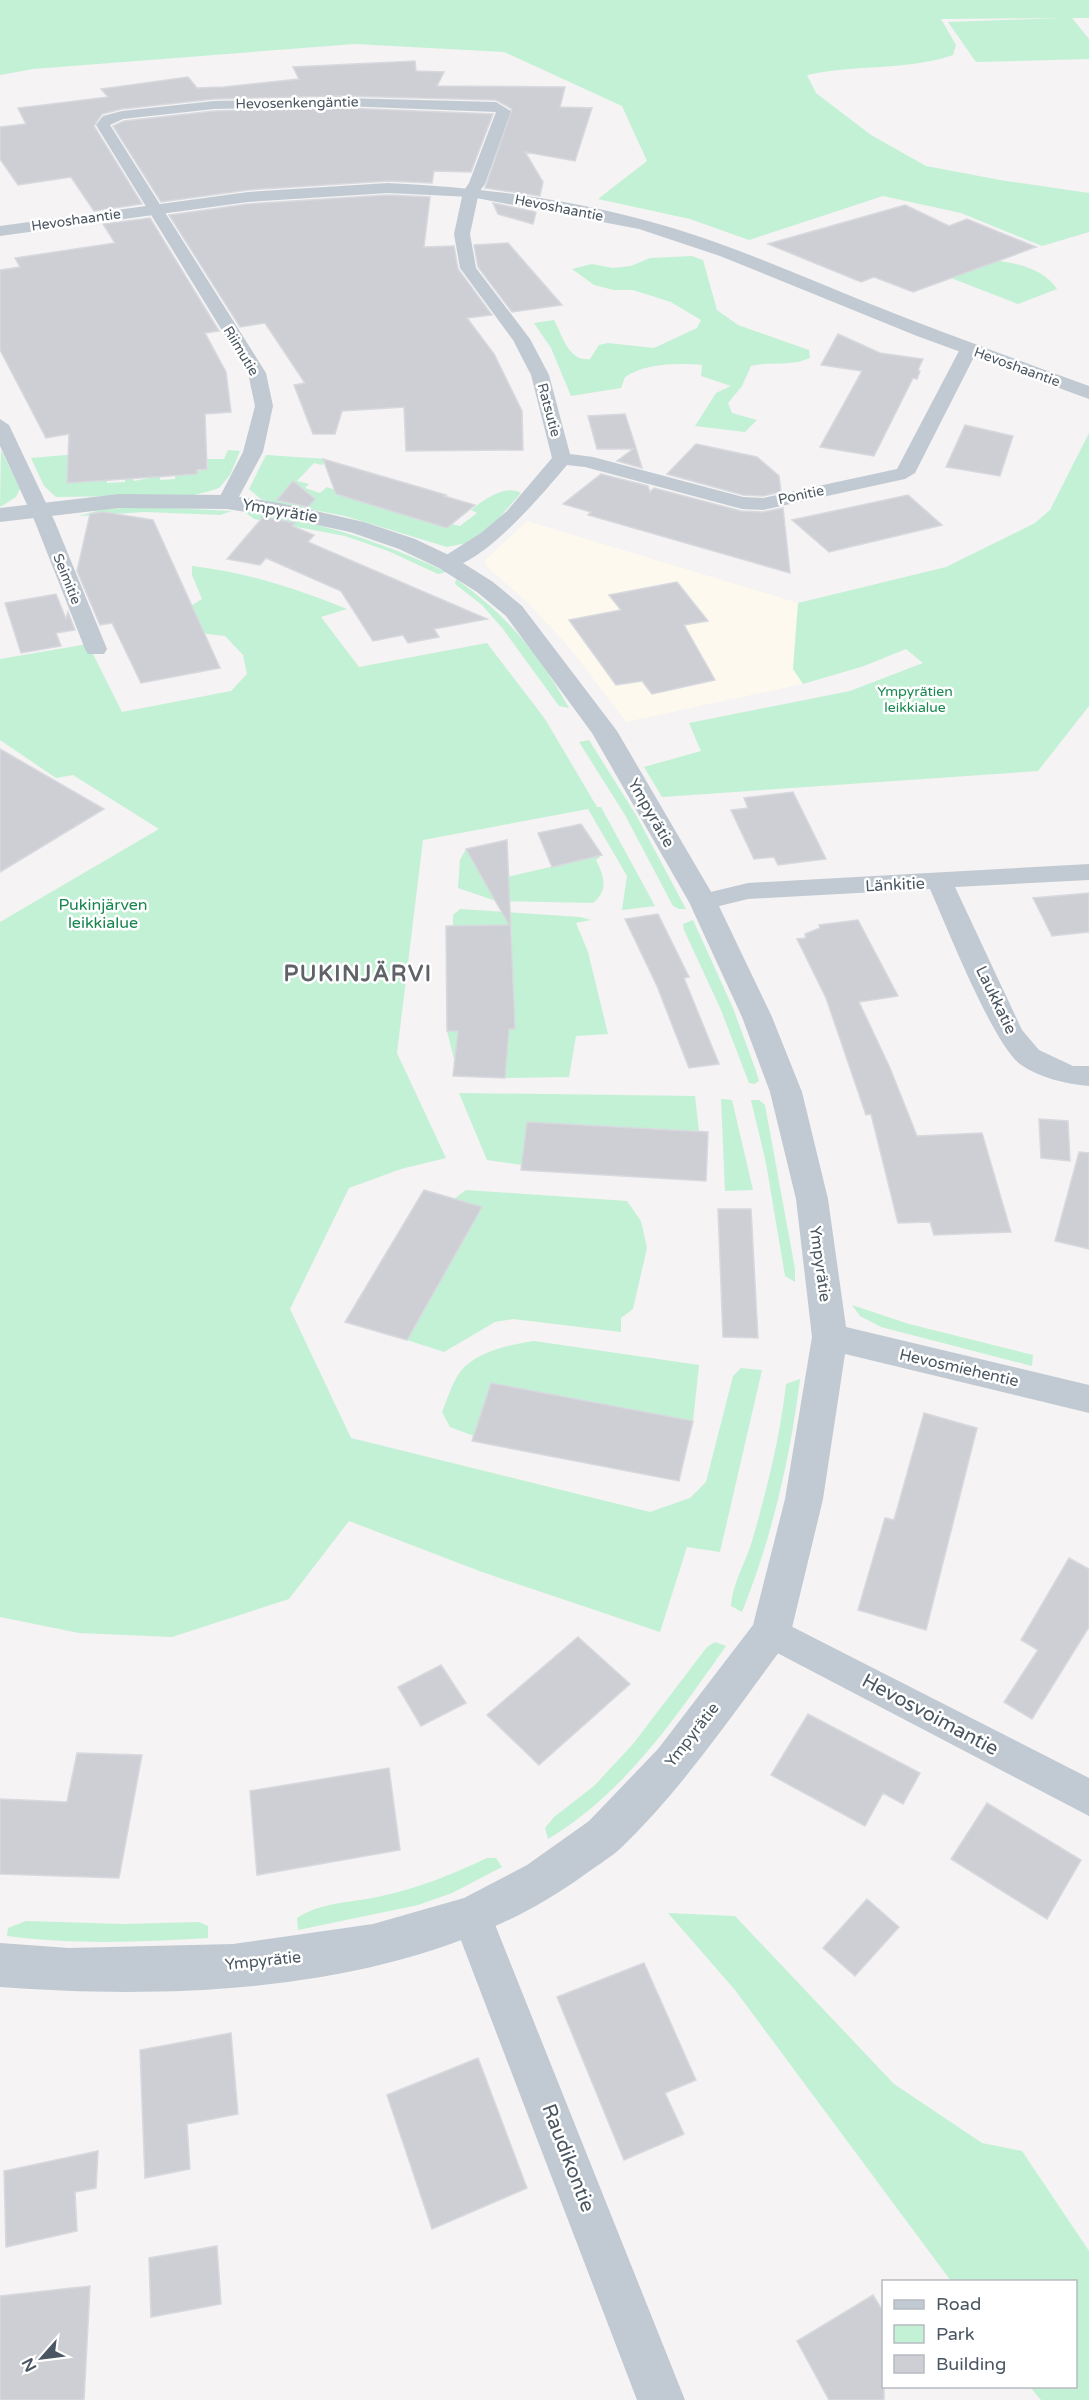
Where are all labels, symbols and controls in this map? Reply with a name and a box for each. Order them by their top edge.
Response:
street label: Hevosenkengäntie [235,93,359,113]
street label: Hevoshaantie [513,191,605,225]
street label: Hevoshaantie [30,205,122,235]
street label: Riimutie [220,323,262,379]
street label: Hevoshaantie [972,344,1062,390]
street label: Ratsutie [534,381,564,439]
street label: Ponitie [776,482,826,508]
street label: Ympyrätie [241,495,319,527]
street label: Seimitie [49,551,85,607]
park label: Ympyrätien leikkialue [877,683,953,716]
street label: Ympyrätie [623,775,679,851]
street label: Länkitie [865,873,925,897]
park label: Pukinjärven leikkialue [58,895,148,933]
district label: PUKINJÄRVI [283,960,433,987]
street label: Laukkatie [971,963,1021,1037]
street label: Ympyrätie [805,1225,835,1303]
street label: Hevosmiehentie [897,1345,1021,1391]
street label: Hevosvoimantie [858,1669,1002,1761]
street label: Ympyrätie [661,1699,723,1771]
street label: Ympyrätie [224,1947,302,1975]
street label: Raudikontie [536,2101,600,2215]
legend [882,2280,1077,2388]
text: Road [936,2293,981,2315]
text: Park [936,2323,975,2345]
north arrow [12,2328,72,2388]
text: Building [936,2353,1006,2375]
text: N [18,2354,41,2375]

